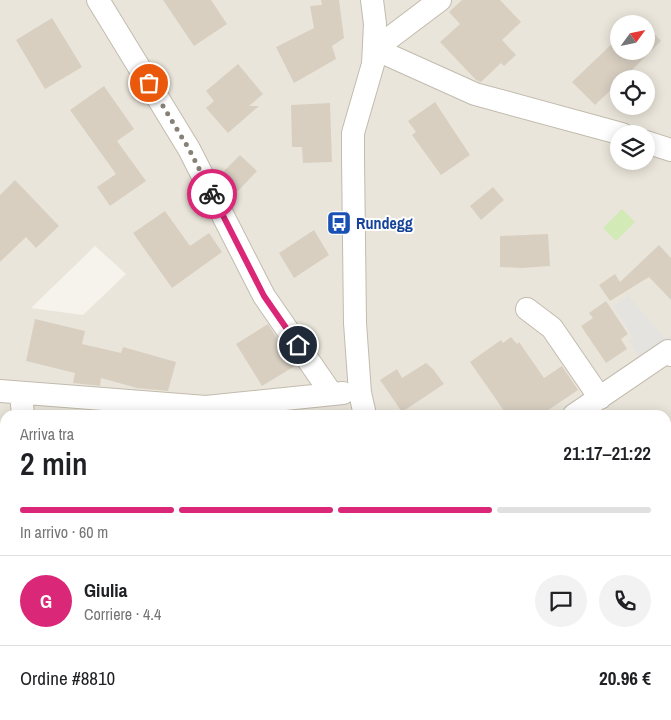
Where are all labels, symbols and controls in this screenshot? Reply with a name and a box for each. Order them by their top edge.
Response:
north arrow [610,15,655,60]
map controls [610,15,655,170]
pin [128,62,170,104]
icon: bag [135,69,163,97]
button: locate [610,70,655,115]
button: layers [610,125,655,170]
courier [187,169,237,219]
icon: bike [198,180,226,208]
bus stop icon: Rundegg [326,210,352,236]
place label: Rundegg [356,212,413,234]
pin [277,324,319,366]
icon: home [284,331,312,359]
text: Arriva tra [20,423,74,445]
text: 21:17–21:22 [563,440,651,466]
text: 2 min [20,442,88,485]
text: In arrivo · 60 m [20,521,108,543]
button: chat [535,575,587,627]
button: phone [599,575,651,627]
text: Giulia [84,577,127,603]
text: G [40,588,52,614]
text: Corriere · 4.4 [84,603,161,625]
text: Ordine #8810 [20,665,115,691]
text: 20.96 € [599,665,651,691]

